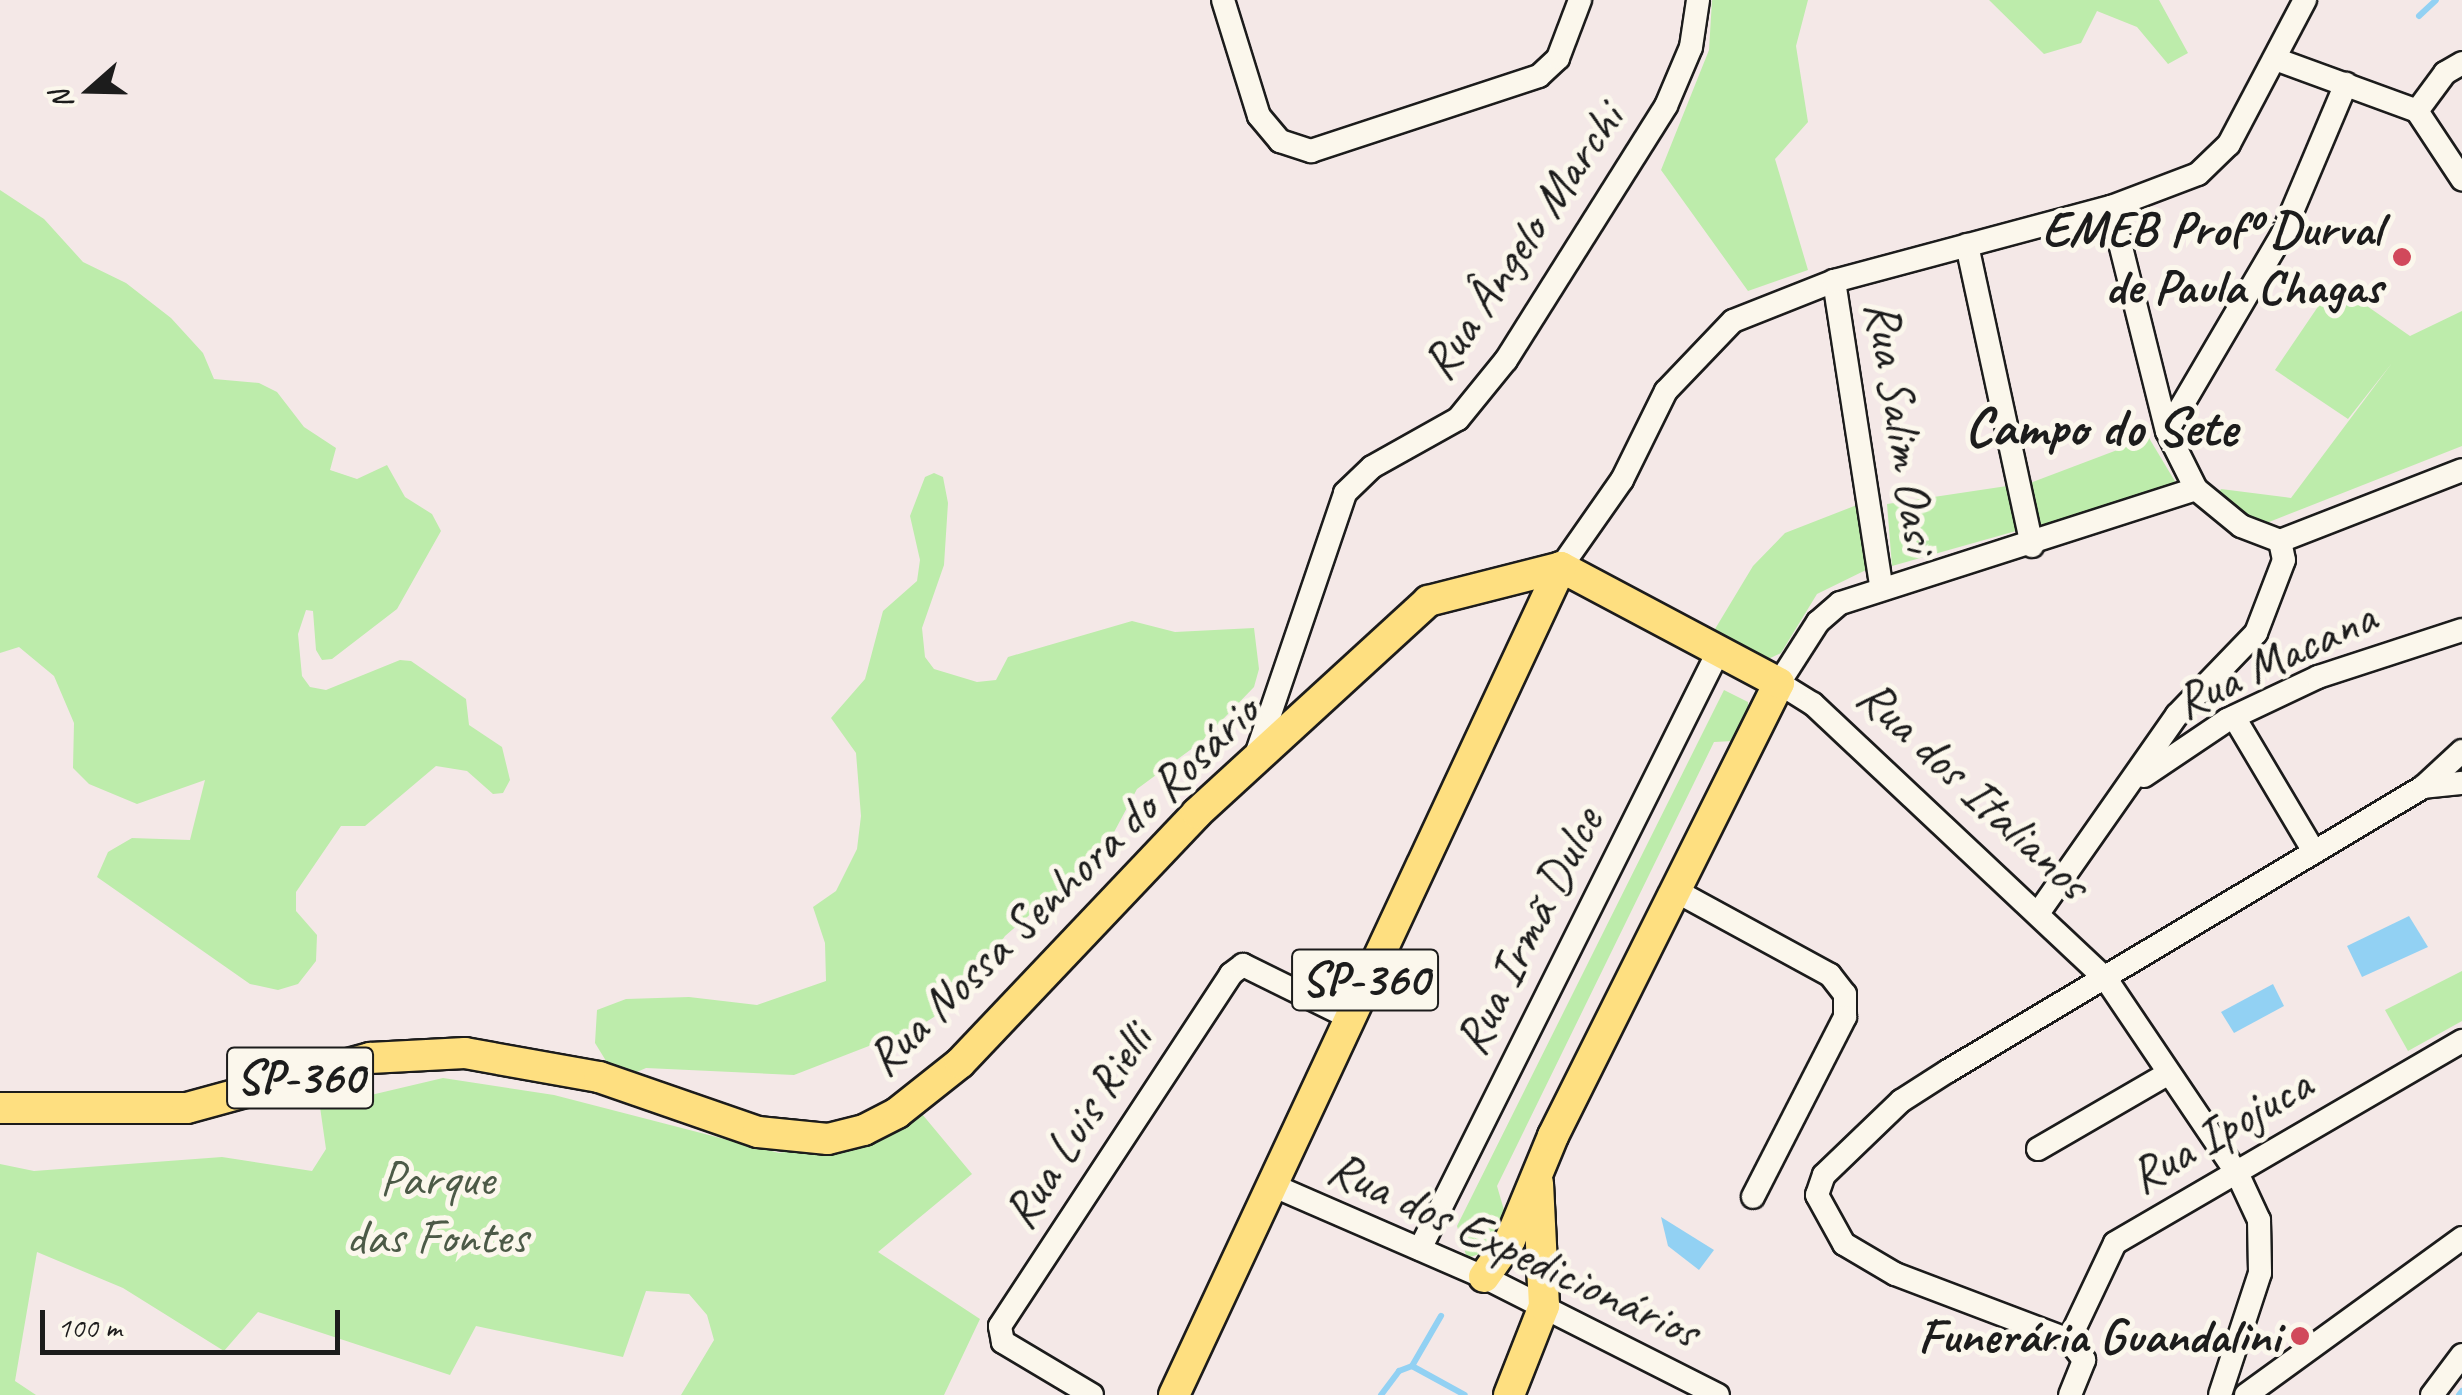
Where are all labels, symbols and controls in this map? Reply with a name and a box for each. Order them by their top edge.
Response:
north arrow [40,40,140,140]
text: N [42,86,81,115]
street label: Rua Ângelo Marchi [1407,91,1637,391]
place label: EMEB Profº Durval de Paula Chagas [2042,198,2382,316]
marker: EMEB Profº Durval de Paula Chagas [2391,246,2413,268]
street label: Rua Salim Oasi [1852,295,1952,557]
district label: Campo do Sete [1965,395,2237,461]
street label: Rua Macana [2165,586,2385,732]
street label: Rua dos Italianos [1845,666,2103,912]
street label: Rua Nossa Senhora do Rosário [854,683,1270,1087]
street label: Rua Irmã Dulce [1440,798,1616,1064]
road number: SP-360 [1290,937,1440,1023]
street label: Rua Luis Rielli [989,1013,1165,1239]
road number: SP-360 [225,1035,375,1121]
street label: Rua Ipojuca [2118,1054,2322,1206]
street label: Rua dos Expedicionários [1319,1137,1709,1361]
park label: Parque das Fontes [346,1148,528,1266]
scale bar [45,1290,345,1352]
place label: Funerária Guandalini [1919,1306,2280,1366]
text: 100 m [57,1308,122,1346]
marker: Funerária Guandalini [2289,1325,2311,1347]

